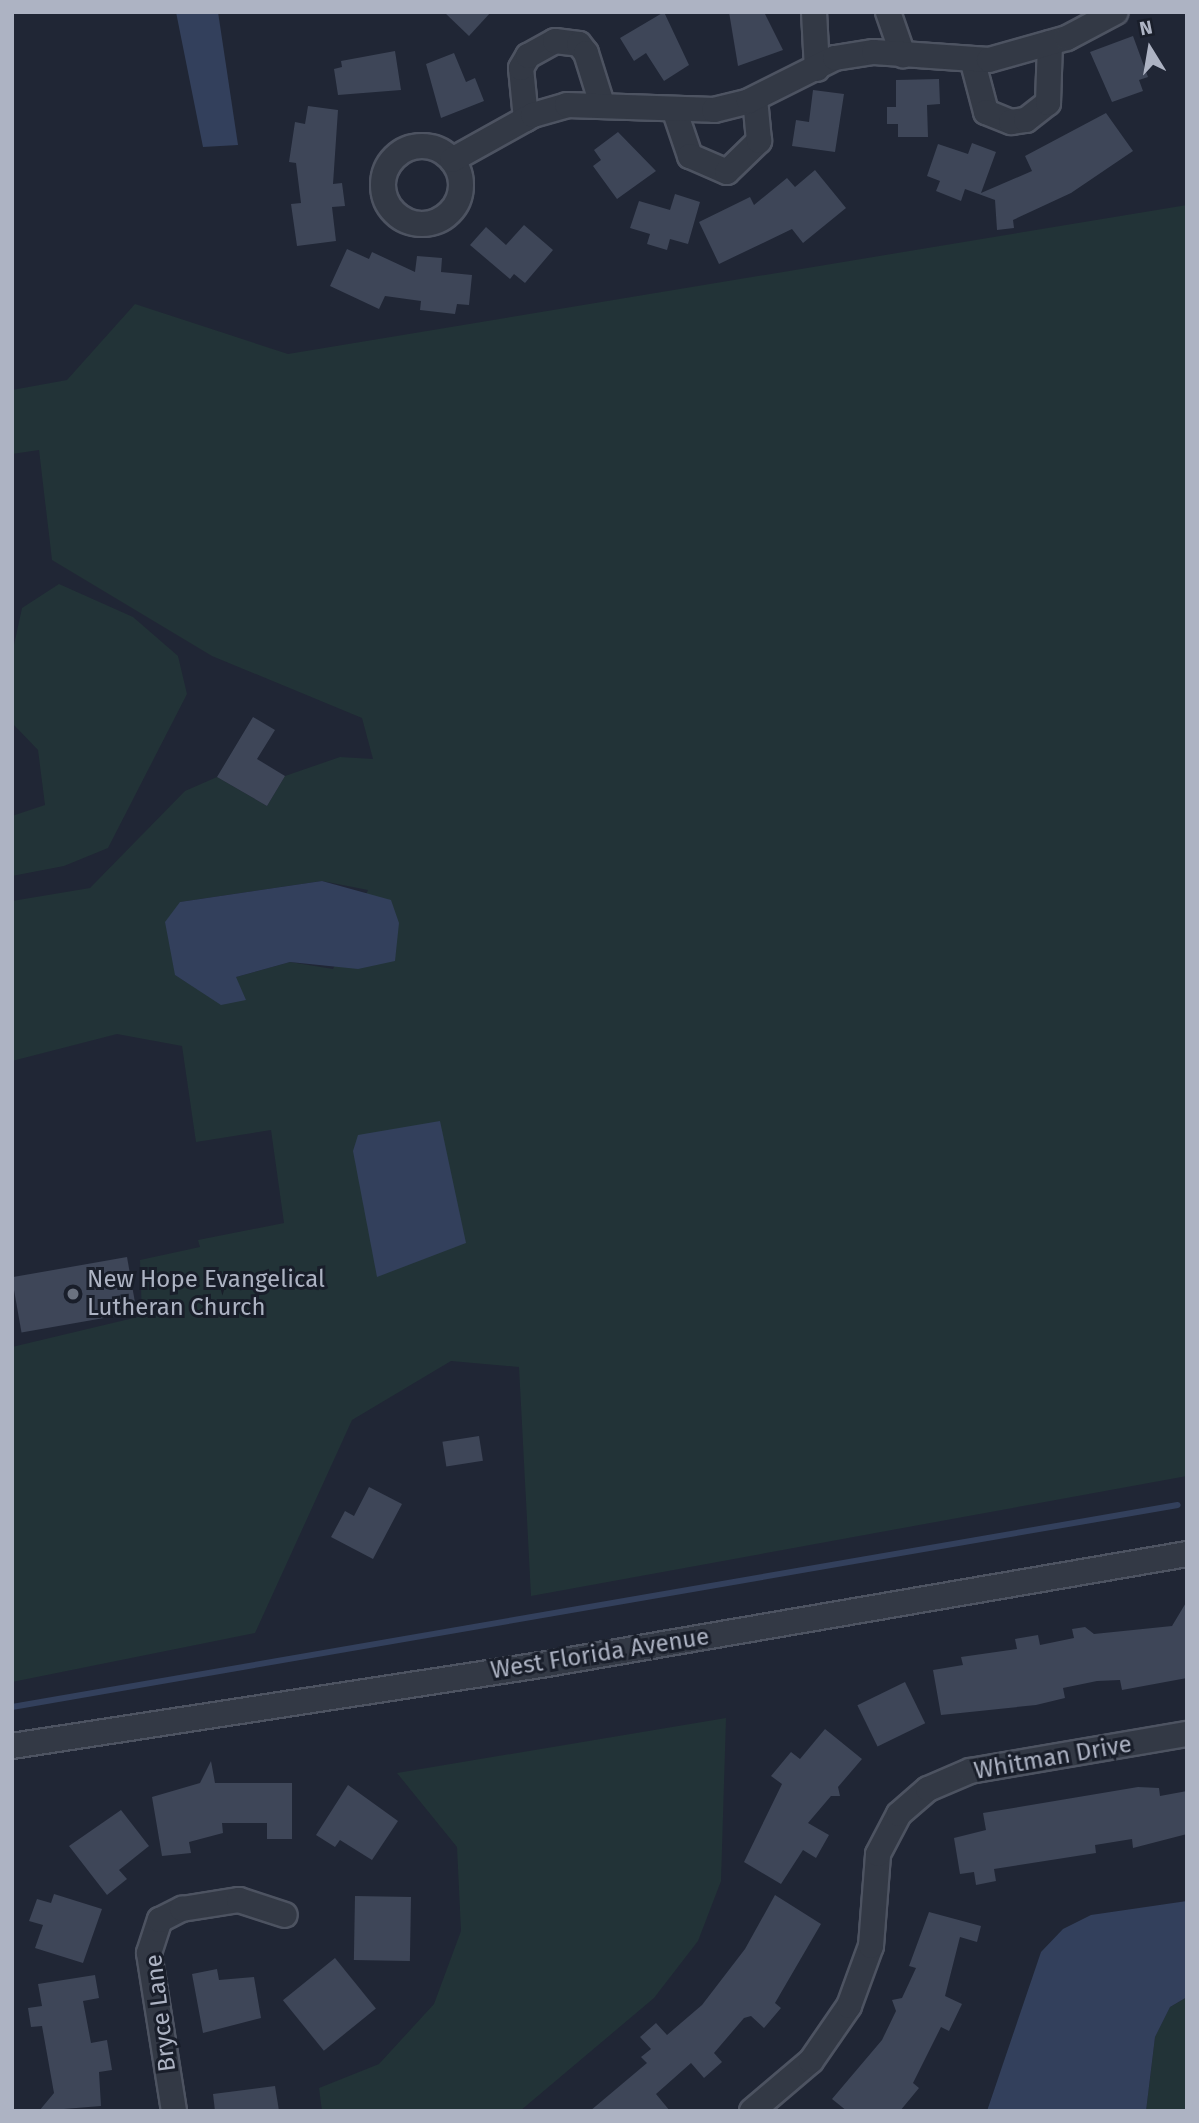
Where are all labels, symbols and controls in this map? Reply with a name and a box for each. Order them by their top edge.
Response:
north arrow [1115,14,1185,84]
text: N [1138,15,1154,40]
place label: New Hope Evangelical Lutheran Church [87,1266,325,1322]
marker: New Hope Evangelical Lutheran Church [65,1286,81,1302]
street label: West Florida Avenue [489,1623,711,1685]
street label: Whitman Drive [972,1730,1134,1786]
street label: Bryce Lane [140,1953,182,2073]

